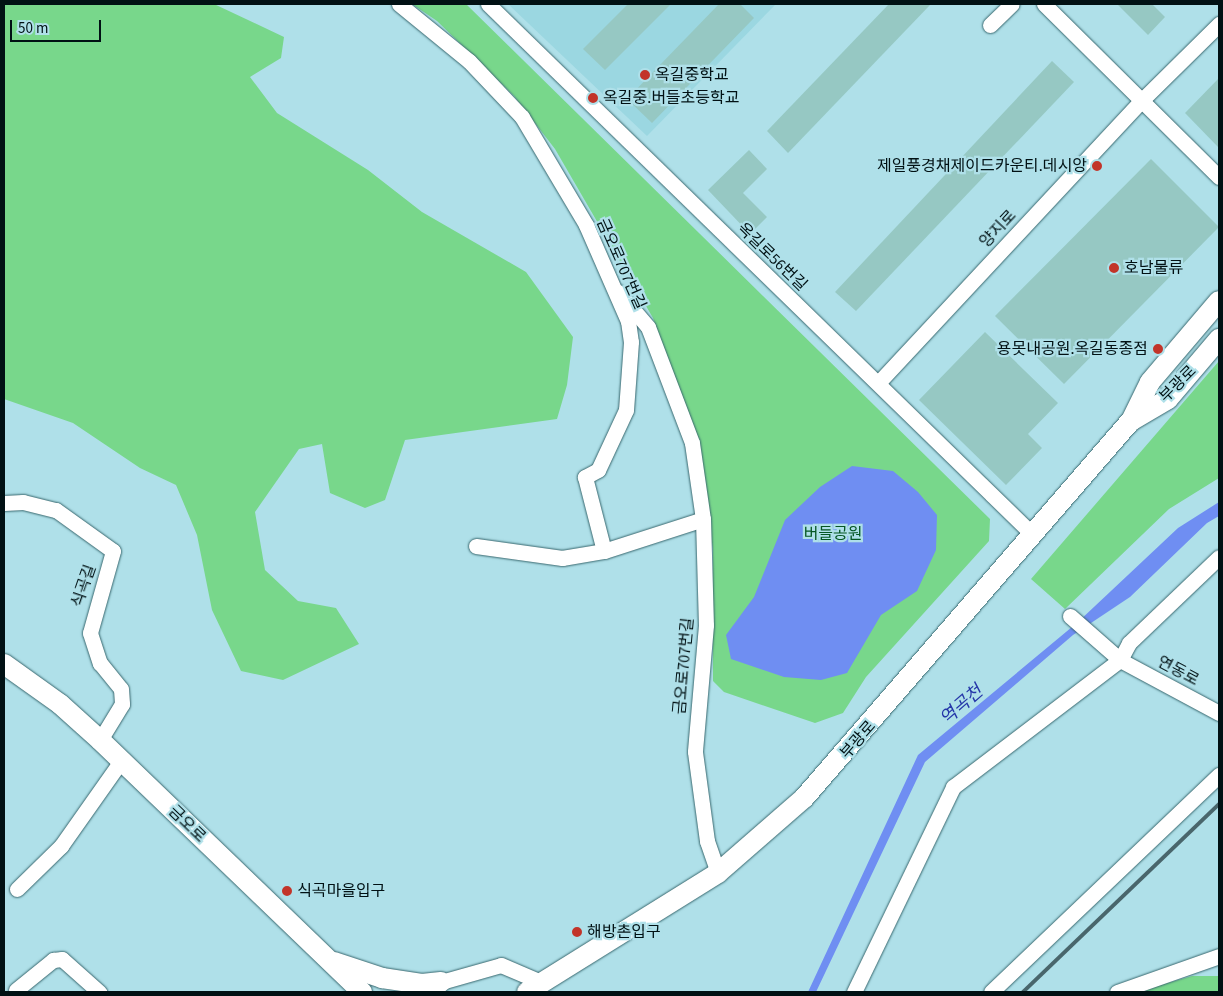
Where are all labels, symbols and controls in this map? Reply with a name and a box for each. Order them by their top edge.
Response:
scale bar [12,10,104,42]
text: 50 m [18,18,48,39]
place label: 옥길중학교 [655,65,729,85]
marker: 옥길중학교 [639,69,651,81]
place label: 옥길중.버들초등학교 [603,88,739,108]
marker: 옥길중.버들초등학교 [587,92,599,104]
place label: 제일풍경채제이드카운티.데시앙 [877,156,1087,176]
marker: 제일풍경채제이드카운티.데시앙 [1091,160,1103,172]
street label: 양지로 [976,206,1020,252]
street label: 금오로707번길 [592,216,650,312]
street label: 옥길로56번길 [733,219,811,295]
place label: 호남물류 [1124,258,1183,278]
marker: 호남물류 [1108,262,1120,274]
place label: 용못내공원.옥길동종점 [997,339,1148,359]
marker: 용못내공원.옥길동종점 [1152,343,1164,355]
street label: 부광로 [1156,362,1200,406]
park label: 버들공원 [804,524,862,544]
street label: 식곡길 [68,562,100,610]
street label: 금오로707번길 [670,617,698,715]
street label: 연동로 [1154,652,1202,690]
water label: 역곡천 [936,682,988,730]
street label: 부광로 [836,717,880,763]
street label: 금오로 [164,802,210,846]
place label: 식곡마을입구 [297,881,385,901]
marker: 식곡마을입구 [281,885,293,897]
place label: 해방촌입구 [587,922,661,942]
marker: 해방촌입구 [571,926,583,938]

